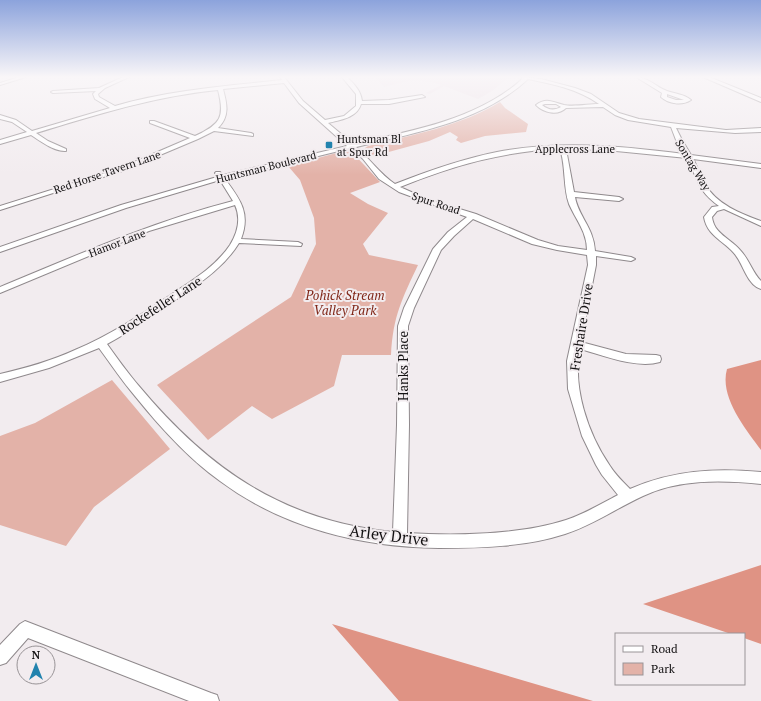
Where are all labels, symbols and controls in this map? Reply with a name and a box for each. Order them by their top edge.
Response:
place label: Huntsman Bl at Spur Rd [337,132,401,159]
street label: Sontag Way [672,137,714,194]
marker: Huntsman Bl at Spur Rd [324,140,334,150]
street label: Applecross Lane [535,142,616,156]
street label: Red Horse Tavern Lane [52,147,163,197]
street label: Huntsman Boulevard [214,148,318,186]
street label: Spur Road [410,189,462,217]
street label: Hamor Lane [87,226,148,260]
street label: Rockefeller Lane [115,271,205,339]
street label: Freshaire Drive [565,282,597,372]
park label: Pohick Stream Valley Park [304,286,385,319]
street label: Hanks Place [394,331,412,401]
street label: Arley Drive [348,519,430,551]
legend [615,633,745,685]
text: Road [651,641,678,656]
north arrow [16,645,56,685]
text: N [32,648,41,662]
text: Park [651,661,676,676]

